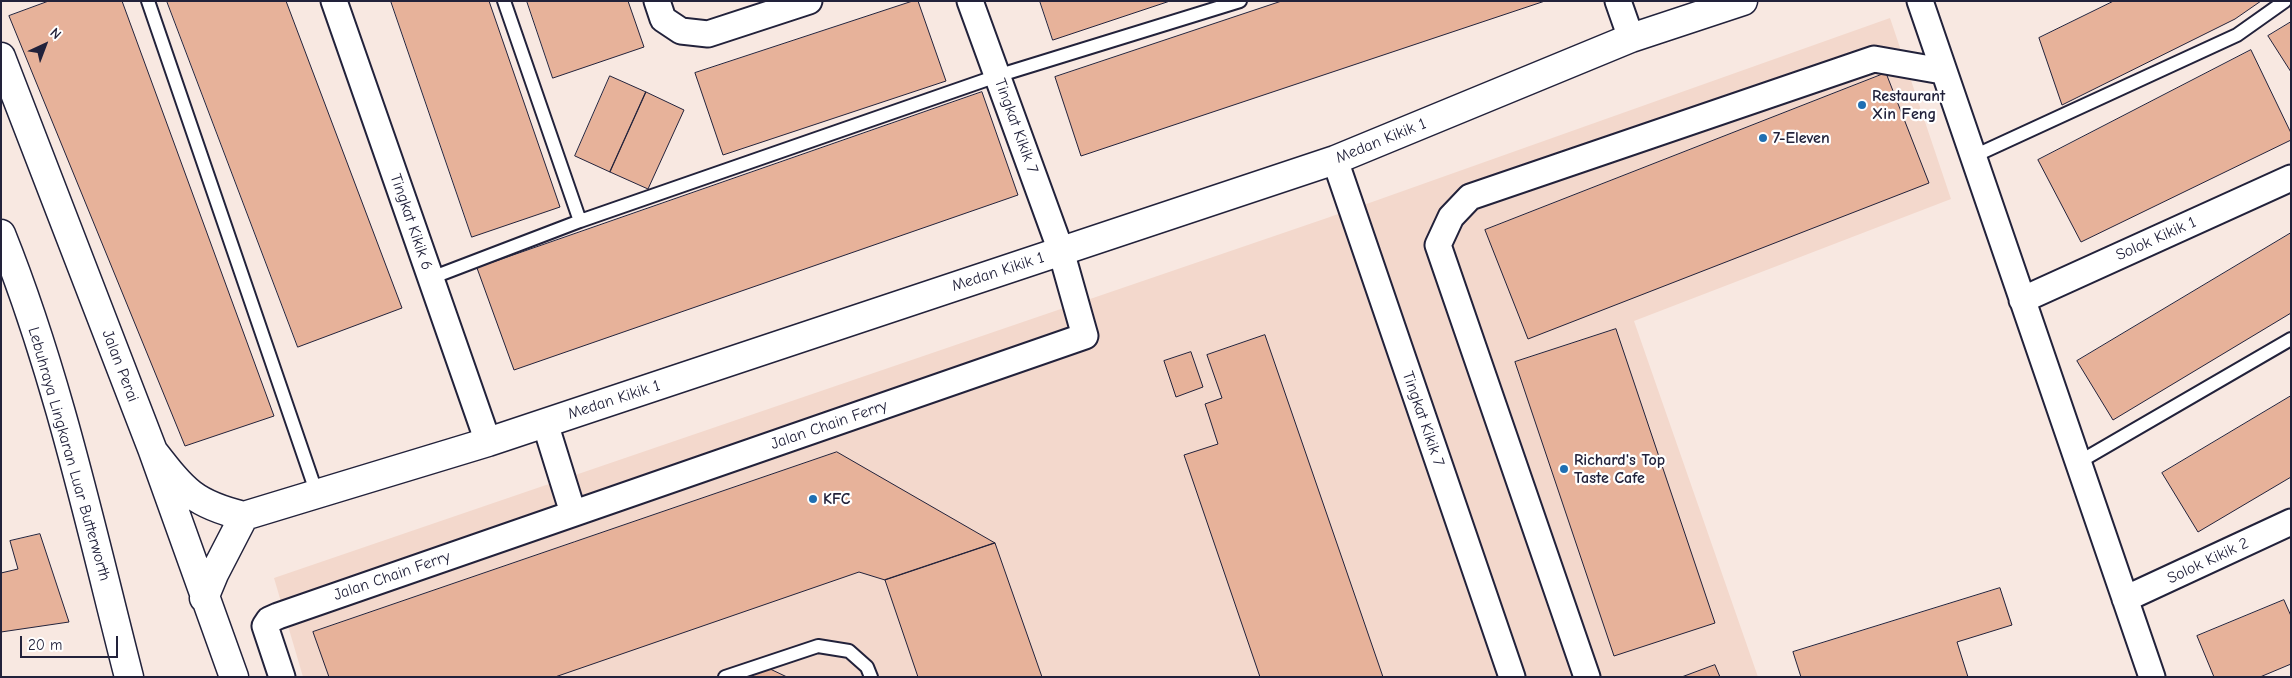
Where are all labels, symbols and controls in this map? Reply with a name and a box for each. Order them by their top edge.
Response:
north arrow [20,20,70,70]
text: N [46,24,65,43]
street label: Tingkat Kikik 7 [990,76,1042,176]
place label: Restaurant Xin Feng [1872,86,1945,124]
marker: Restaurant Xin Feng [1856,99,1868,111]
street label: Medan Kikik 1 [1333,114,1429,168]
place label: 7-Eleven [1773,128,1830,148]
marker: 7-Eleven [1757,132,1769,144]
street label: Tingkat Kikik 6 [386,171,436,273]
street label: Solok Kikik 1 [2113,213,2199,265]
street label: Medan Kikik 1 [950,248,1046,296]
street label: Lebuhraya Lingkaran Luar Butterworth [23,325,115,583]
street label: Jalan Perai [97,327,143,405]
street label: Tingkat Kikik 7 [1398,369,1448,469]
street label: Medan Kikik 1 [566,376,662,424]
street label: Jalan Chain Ferry [768,396,890,454]
place label: Richard's Top Taste Cafe [1574,450,1665,488]
marker: Richard's Top Taste Cafe [1558,463,1570,475]
place label: KFC [823,489,850,509]
marker: KFC [807,493,819,505]
street label: Solok Kikik 2 [2164,534,2252,588]
street label: Jalan Chain Ferry [331,547,453,605]
scale bar [22,626,120,658]
text: 20 m [28,636,62,654]

